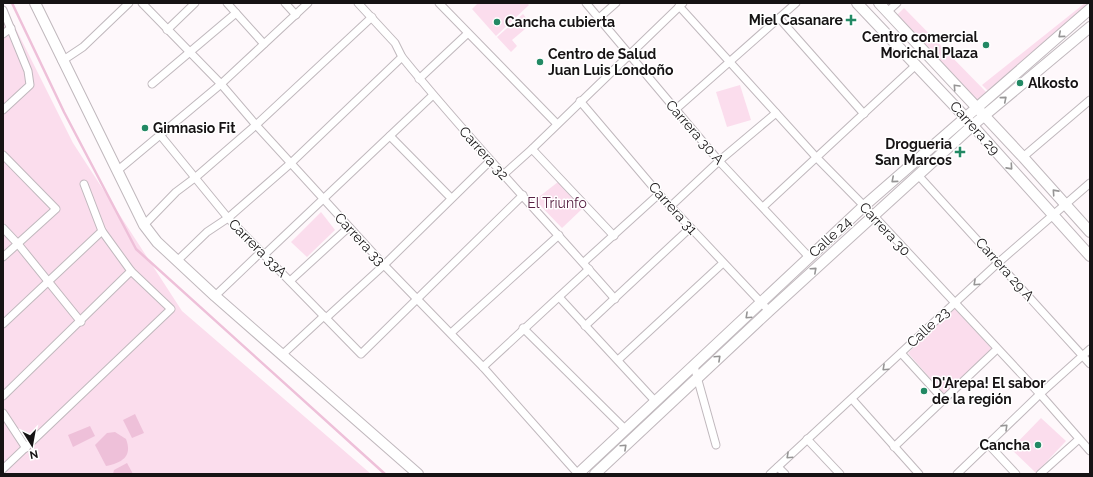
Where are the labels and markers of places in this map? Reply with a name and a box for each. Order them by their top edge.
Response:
place label: Miel Casanare [749,12,844,28]
place label: Cancha cubierta [505,14,615,30]
marker: Miel Casanare [846,15,856,25]
marker: Cancha cubierta [492,17,502,27]
place label: Centro comercial Morichal Plaza [862,29,979,61]
marker: Centro comercial Morichal Plaza [981,40,991,50]
place label: Centro de Salud Juan Luis Londoño [548,46,674,78]
marker: Centro de Salud Juan Luis Londoño [535,57,545,67]
place label: Alkosto [1028,75,1079,91]
marker: Alkosto [1015,78,1025,88]
place label: Gimnasio Fit [153,120,236,136]
marker: Gimnasio Fit [140,123,150,133]
place label: Drogueria San Marcos [875,136,952,168]
marker: Drogueria San Marcos [955,147,965,157]
place label: D'Arepa! El sabor de la región [932,375,1046,407]
marker: D'Arepa! El sabor de la región [919,386,929,396]
place label: Cancha [980,437,1030,453]
marker: Cancha [1033,440,1043,450]

